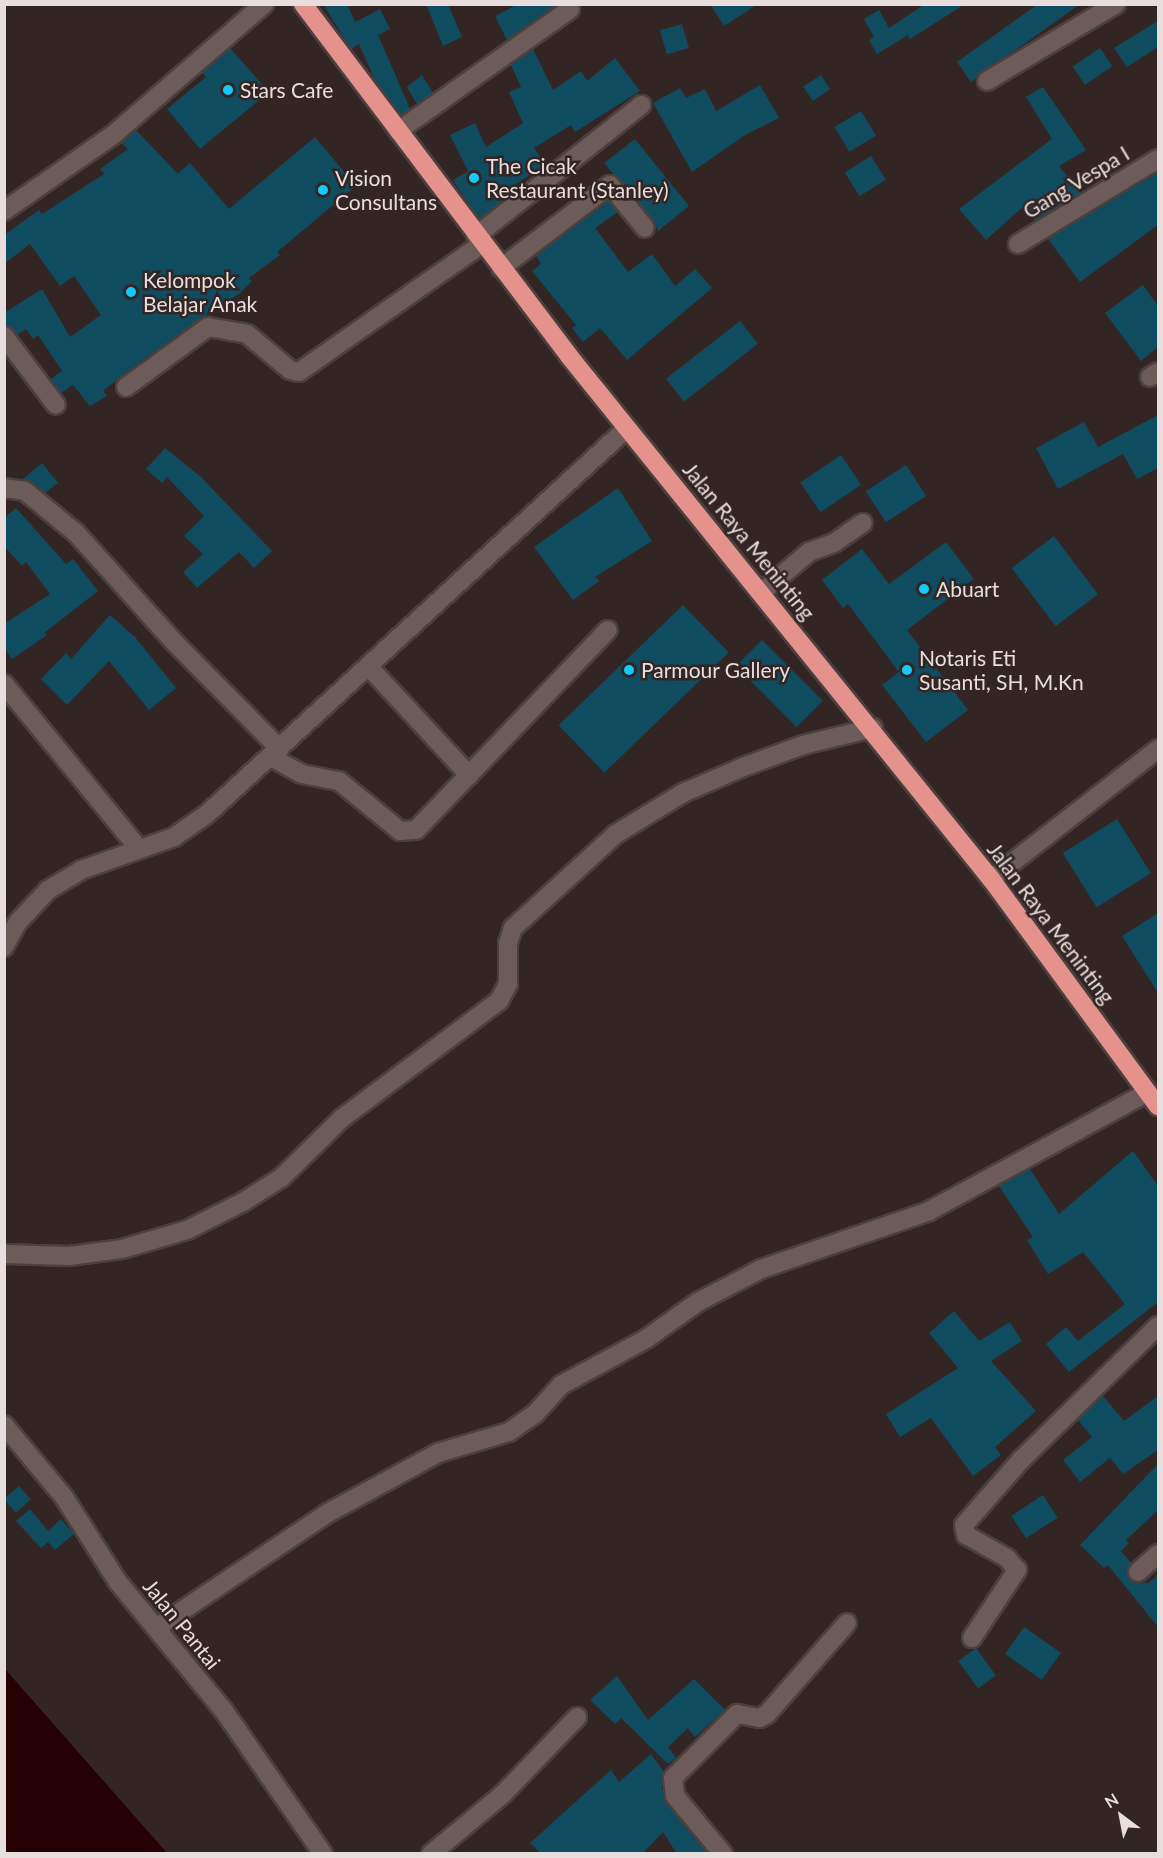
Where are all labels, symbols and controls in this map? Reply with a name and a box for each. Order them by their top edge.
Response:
place label: Stars Cafe [240,77,333,103]
marker: Stars Cafe [221,83,235,97]
street label: Gang Vespa I [1018,140,1134,224]
place label: The Cicak Restaurant (Stanley) [486,153,669,203]
place label: Vision Consultans [335,165,437,215]
marker: The Cicak Restaurant (Stanley) [467,171,481,185]
marker: Vision Consultans [316,183,330,197]
place label: Kelompok Belajar Anak [143,267,258,317]
marker: Kelompok Belajar Anak [124,285,138,299]
street label: Jalan Raya Meninting [678,457,820,625]
place label: Abuart [936,576,999,602]
marker: Abuart [917,582,931,596]
place label: Notaris Eti Susanti, SH, M.Kn [919,645,1084,695]
place label: Parmour Gallery [641,657,790,683]
marker: Parmour Gallery [622,663,636,677]
marker: Notaris Eti Susanti, SH, M.Kn [900,663,914,677]
street label: Jalan Raya Meninting [982,837,1120,1009]
street label: Jalan Pantai [138,1574,226,1674]
north arrow [1091,1786,1151,1846]
text: N [1101,1789,1121,1812]

